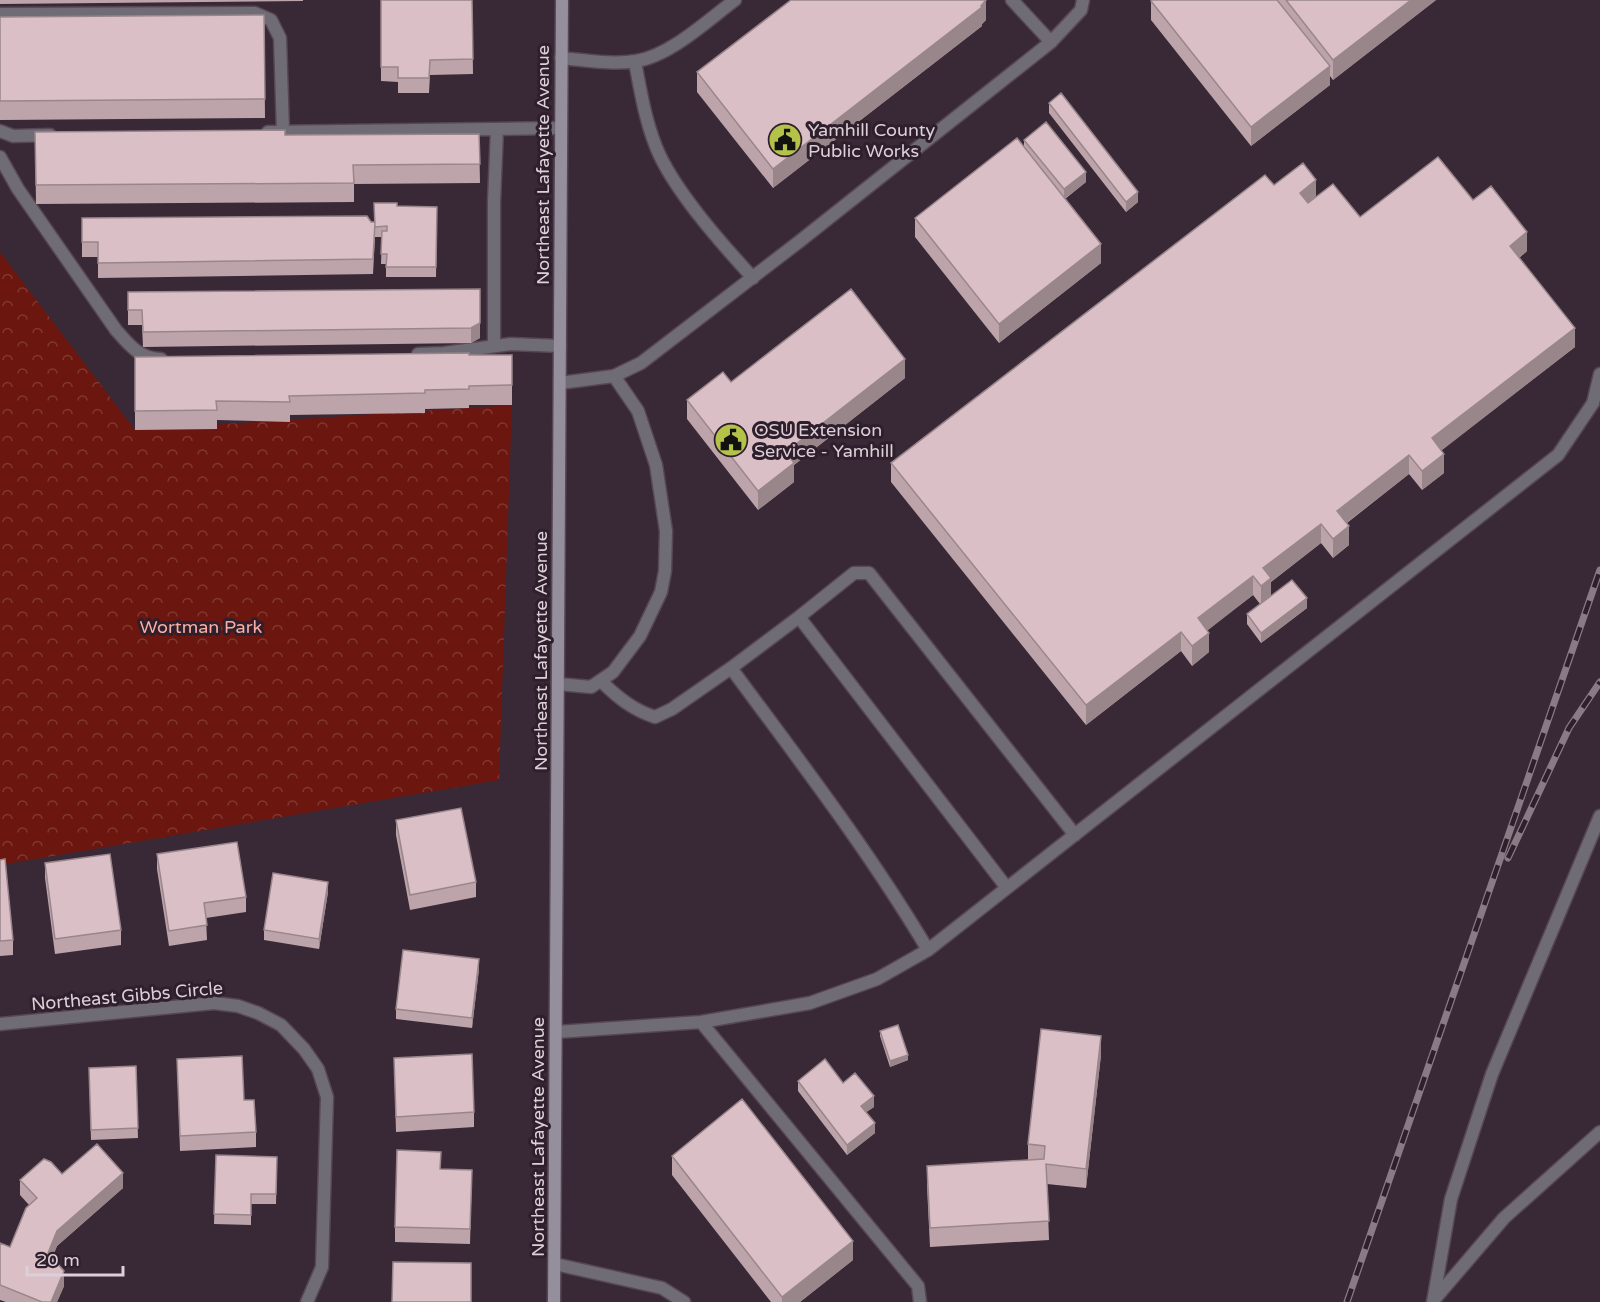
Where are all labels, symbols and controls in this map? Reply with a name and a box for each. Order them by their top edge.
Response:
street label: Northeast Lafayette Avenue [532,45,554,285]
place label: Yamhill County Public Works [808,119,935,162]
public building icon: Yamhill County Public Works [767,122,803,158]
place label: OSU Extension Service - Yamhill [754,419,894,462]
public building icon: OSU Extension Service - Yamhill [713,422,749,458]
street label: Northeast Lafayette Avenue [530,531,552,771]
park label: Wortman Park [140,616,263,638]
street label: Northeast Gibbs Circle [30,977,224,1015]
street label: Northeast Lafayette Avenue [527,1017,549,1257]
scale bar [27,1239,123,1277]
text: 20 m [36,1249,80,1271]

